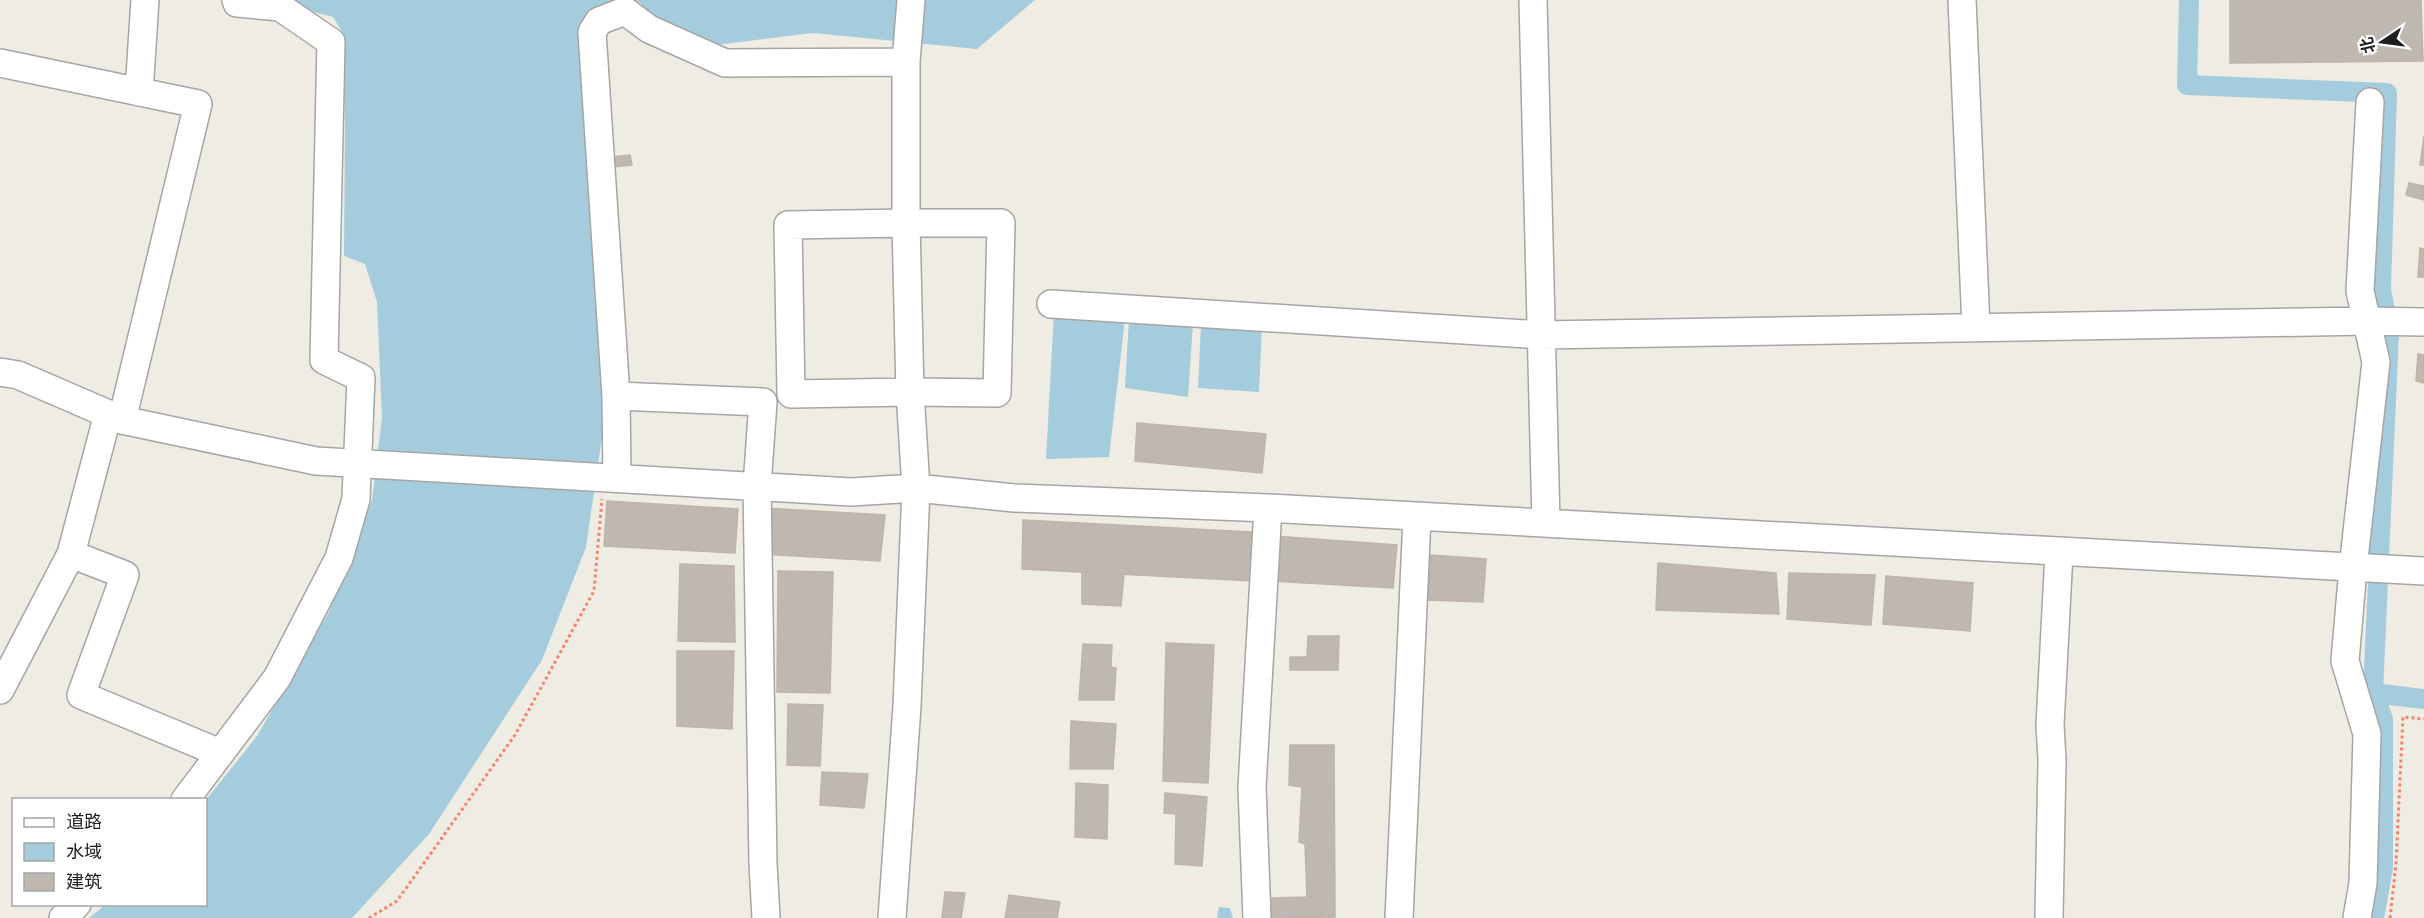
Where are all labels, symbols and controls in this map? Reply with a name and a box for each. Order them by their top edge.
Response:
north arrow [2352,12,2412,72]
text: 北 [2355,35,2380,56]
legend [12,798,207,906]
text: 道路 [66,809,102,833]
text: 水域 [66,839,102,863]
text: 建筑 [66,869,102,893]

